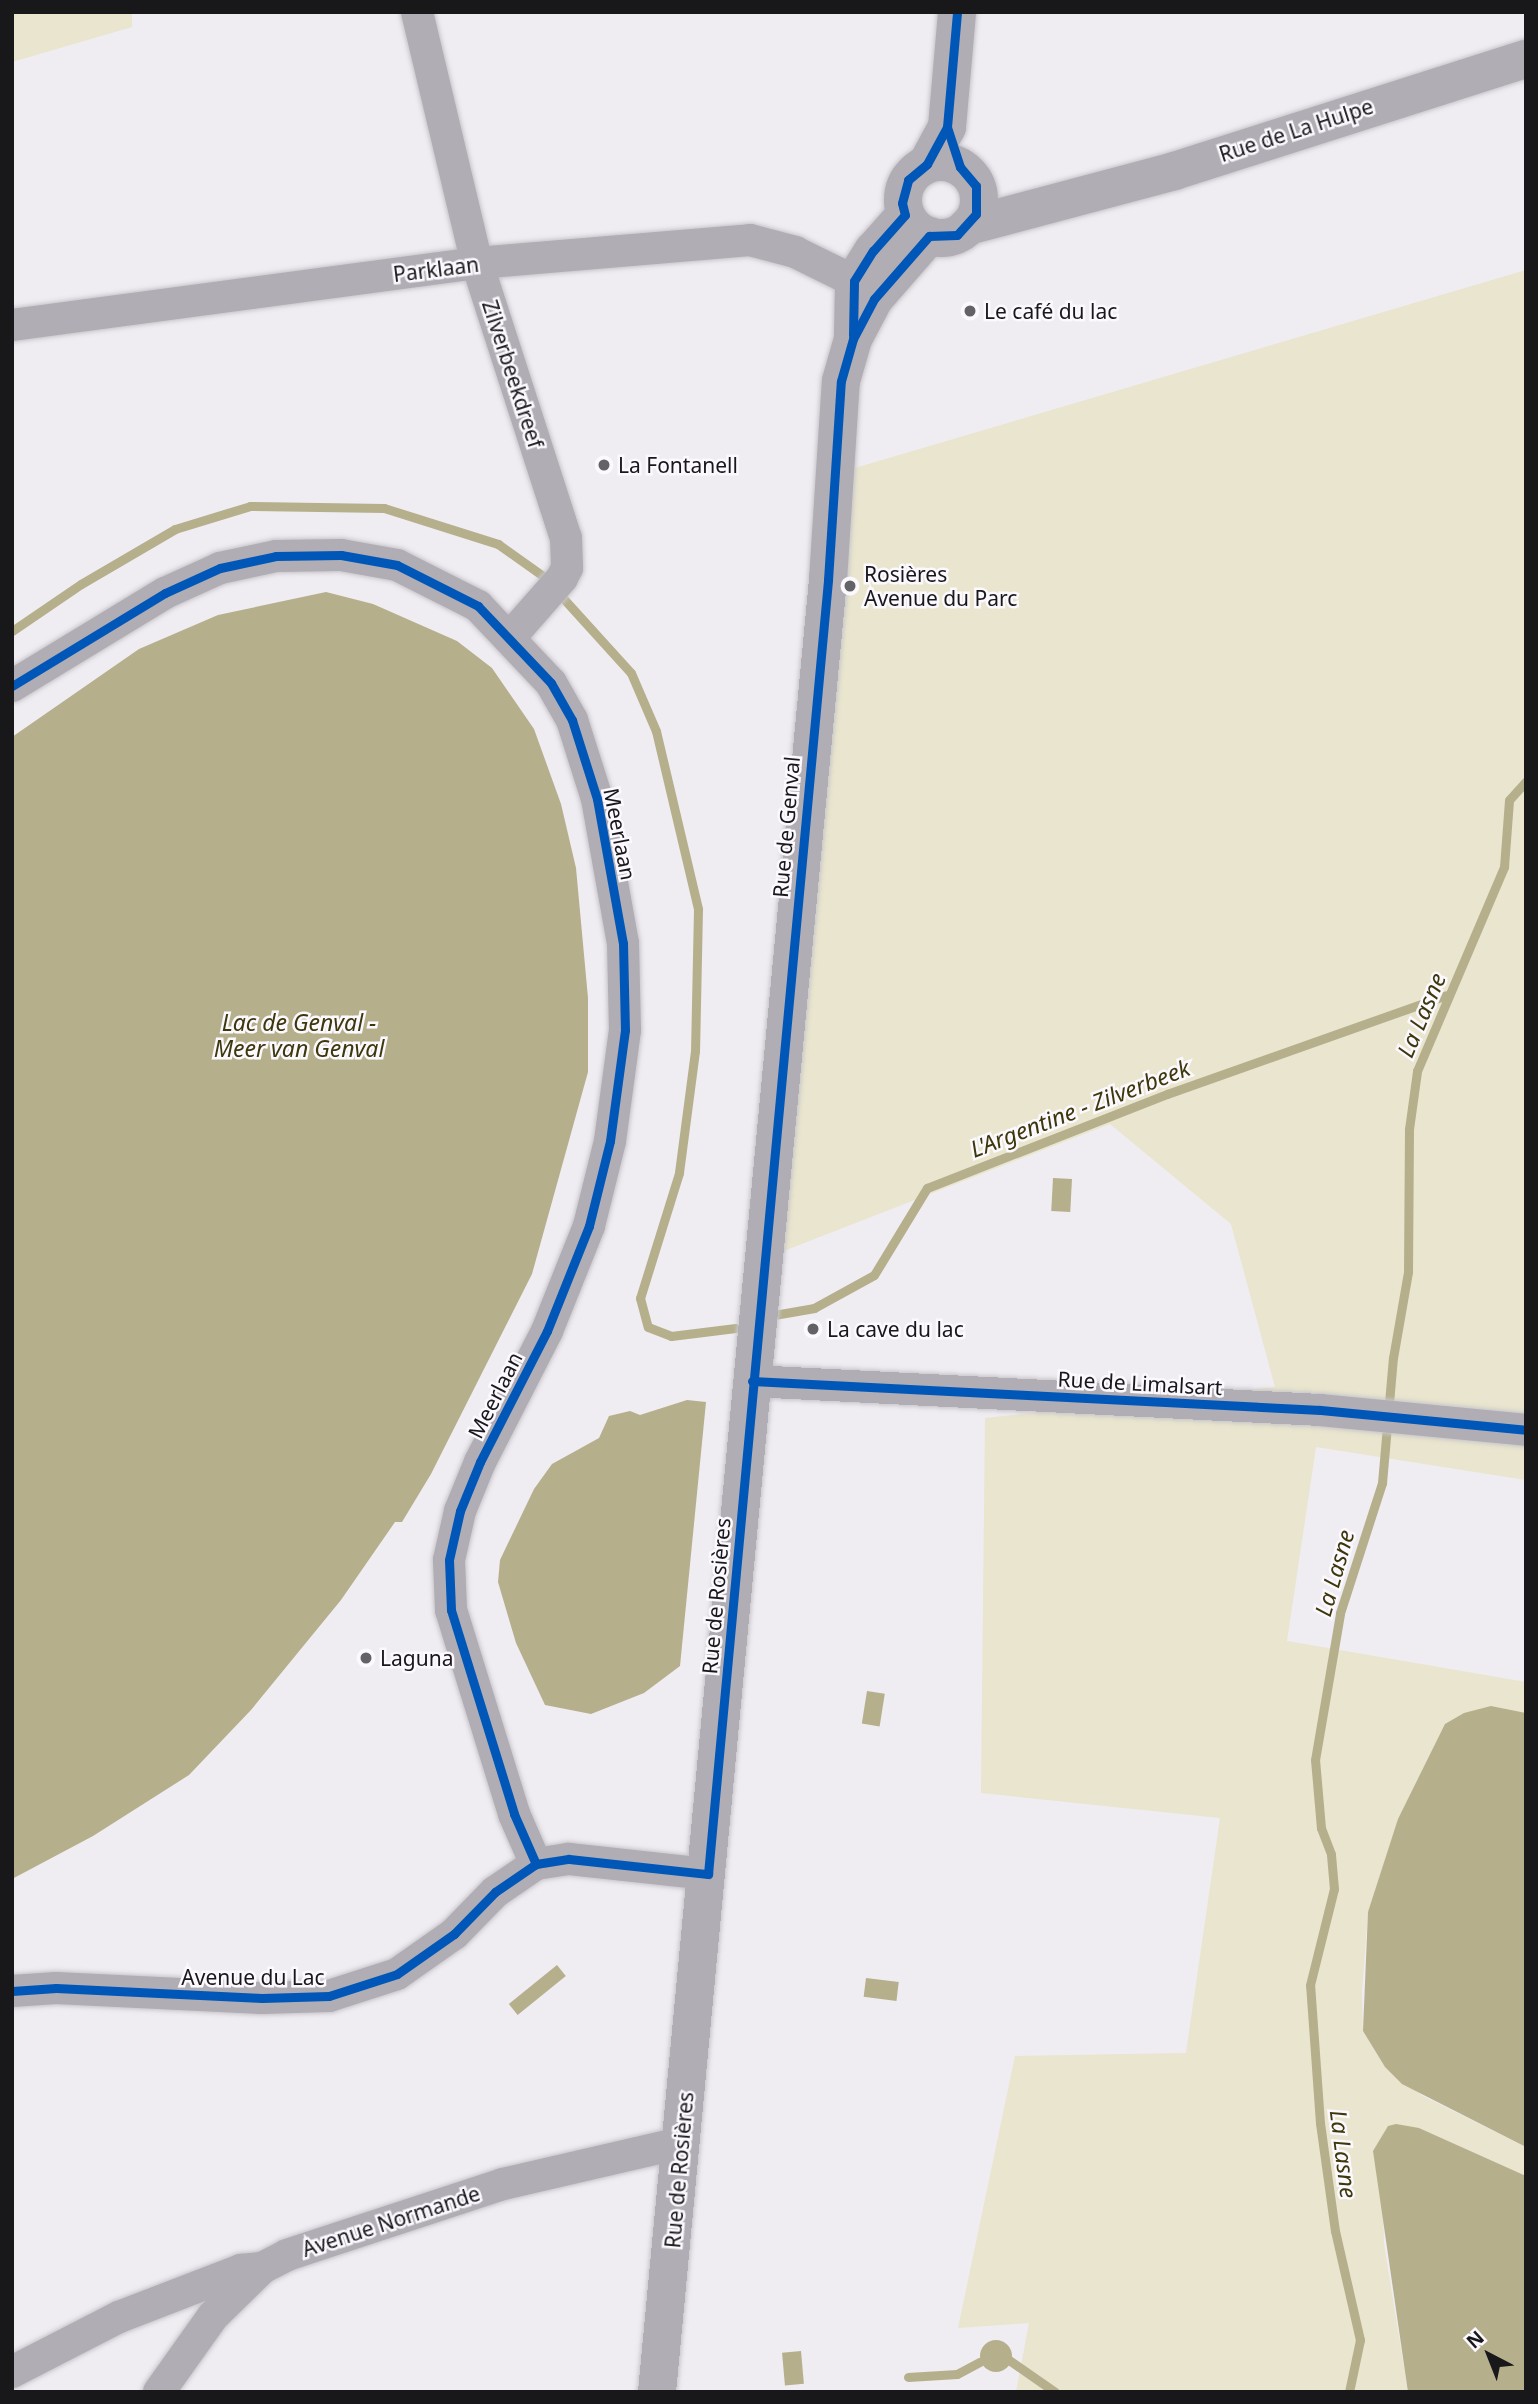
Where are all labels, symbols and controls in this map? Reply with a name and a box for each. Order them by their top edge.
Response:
street label: Rue de La Hulpe [1216,93,1376,167]
street label: Parklaan [392,251,480,287]
street label: Zilverbeekdreef [477,297,549,451]
place label: Le café du lac [984,298,1117,324]
marker: Le café du lac [962,303,978,319]
place label: La Fontanell [618,452,738,478]
marker: La Fontanell [596,457,612,473]
place label: Rosières Avenue du Parc [864,561,1017,611]
marker: Rosières Avenue du Parc [842,578,858,594]
street label: Rue de Genval [767,755,805,899]
street label: Meerlaan [599,786,641,882]
water label: La Lasne [1391,969,1451,1061]
water label: Lac de Genval - Meer van Genval [214,1008,384,1062]
water label: L'Argentine - Zilverbeek [966,1053,1194,1163]
place label: La cave du lac [827,1316,964,1342]
marker: La cave du lac [805,1321,821,1337]
street label: Meerlaan [463,1348,527,1442]
street label: Rue de Limalsart [1057,1366,1223,1400]
street label: Rue de Rosières [697,1517,735,1675]
water label: La Lasne [1308,1527,1360,1619]
place label: Laguna [380,1645,453,1671]
marker: Laguna [358,1650,374,1666]
street label: Avenue du Lac [181,1964,325,1990]
street label: Rue de Rosières [660,2091,698,2249]
water label: La Lasne [1325,2108,1363,2200]
street label: Avenue Normande [299,2180,483,2262]
north arrow [1454,2320,1524,2390]
text: N [1461,2325,1489,2354]

